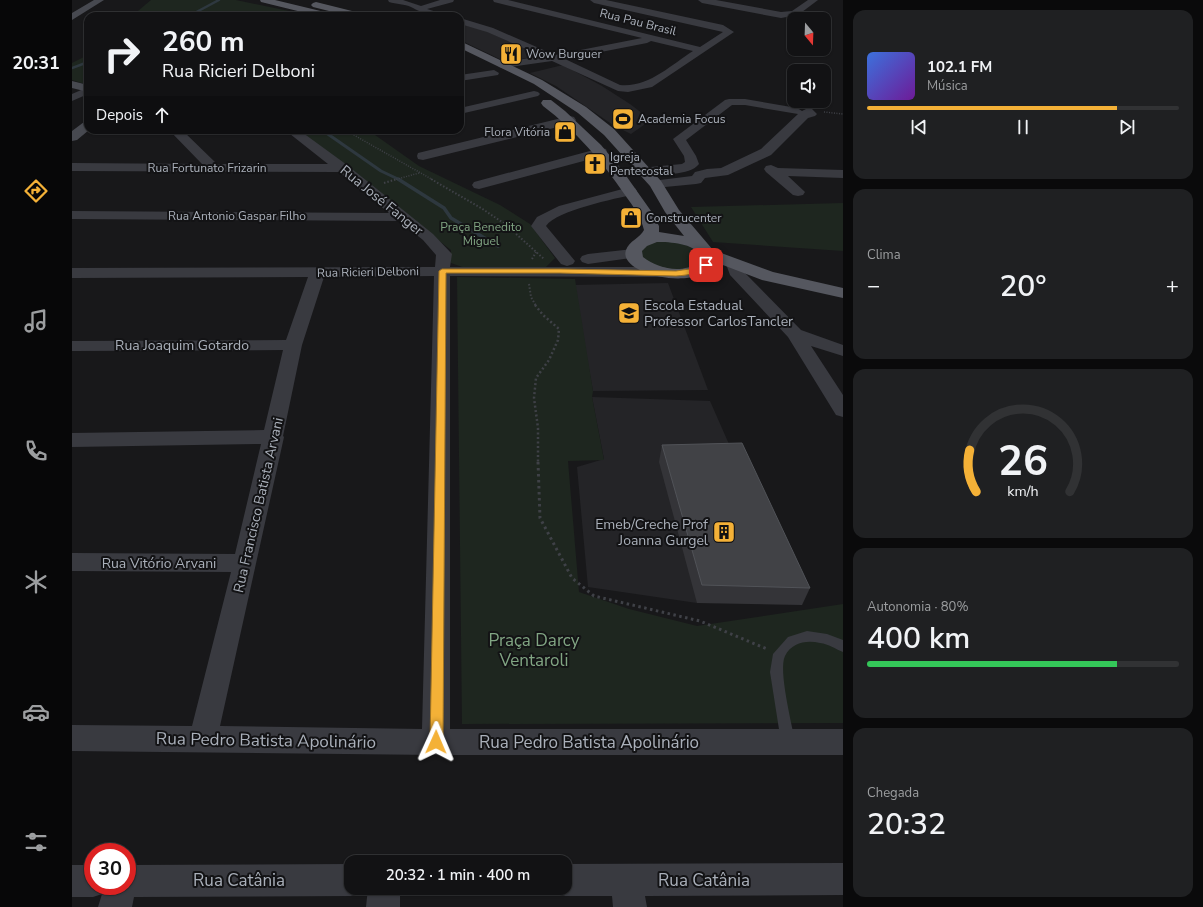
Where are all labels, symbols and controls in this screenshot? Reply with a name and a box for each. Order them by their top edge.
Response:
street label: Rua Pau Brasil [598,5,678,39]
north arrow [787,12,831,56]
map controls [787,12,831,108]
text: 260 m [162,23,245,61]
icon: right [96,28,148,80]
restaurant icon: Wow Burguer [498,41,524,67]
place label: Wow Burguer [526,46,602,62]
text: 20:31 [12,51,60,75]
text: 102.1 FM [927,57,992,77]
text: Rua Ricieri Delboni [162,59,315,83]
button: sound [787,64,831,108]
text: Música [927,77,968,95]
icon: ahead [151,104,173,126]
text: Depois [96,105,143,125]
sports icon: Academia Focus [610,106,636,132]
place label: Academia Focus [638,111,726,127]
icon: previous [908,116,930,138]
icon: pause [1012,116,1034,138]
icon: next [1116,116,1138,138]
shop icon: Flora Vitória [552,119,578,145]
place label: Flora Vitória [484,124,550,140]
place label: Igreja Pentecostal [610,149,673,179]
church icon: Igreja Pentecostal [582,151,608,177]
street label: Rua Fortunato Frizarin [147,160,267,176]
street label: Rua José Fanger [336,161,427,240]
icon: directions [22,177,50,205]
shop icon: Construcenter [618,205,644,231]
street label: Rua Antonio Gaspar Filho [168,208,306,224]
place label: Construcenter [646,210,722,226]
park label: Praça Benedito Miguel [440,219,522,249]
text: Clima [867,246,901,264]
pin [689,248,723,282]
icon: arrive [695,254,717,276]
street label: Rua Ricieri Delboni [317,263,419,281]
text: 20° [999,266,1047,307]
text: − [867,271,880,301]
text: + [1166,271,1179,301]
place label: Escola Estadual Professor CarlosTancler [644,296,793,331]
school or university icon: Escola Estadual Professor CarlosTancler [616,300,642,326]
icon: music [22,307,50,335]
street label: Rua Joaquim Gotardo [115,336,249,355]
street label: Rua Francisco Batista Arvani [229,416,288,595]
text: 26 [998,432,1048,489]
icon: phone [22,437,50,465]
text: km/h [1007,481,1039,500]
place label: Emeb/Creche Prof Joanna Gurgel [595,515,709,550]
building icon: Emeb/Creche Prof Joanna Gurgel [711,519,737,545]
street label: Rua Vitório Arvani [102,554,216,573]
icon: climate [22,568,50,596]
text: Autonomia · 80% [867,598,968,616]
text: 400 km [867,618,970,659]
park label: Praça Darcy Ventaroli [488,629,580,672]
icon: car [22,698,50,726]
position arrow [415,721,457,763]
street label: Rua Pedro Batista Apolinário [156,727,376,754]
street label: Rua Pedro Batista Apolinário [479,731,699,754]
text: Chegada [867,784,919,802]
text: 20:32 [867,804,946,845]
icon: filters [22,828,50,856]
speed limit sign: 30 [84,843,136,895]
text: 20:32 · 1 min · 400 m [386,865,530,885]
street label: Rua Catânia [193,869,285,892]
street label: Rua Catânia [658,869,750,892]

